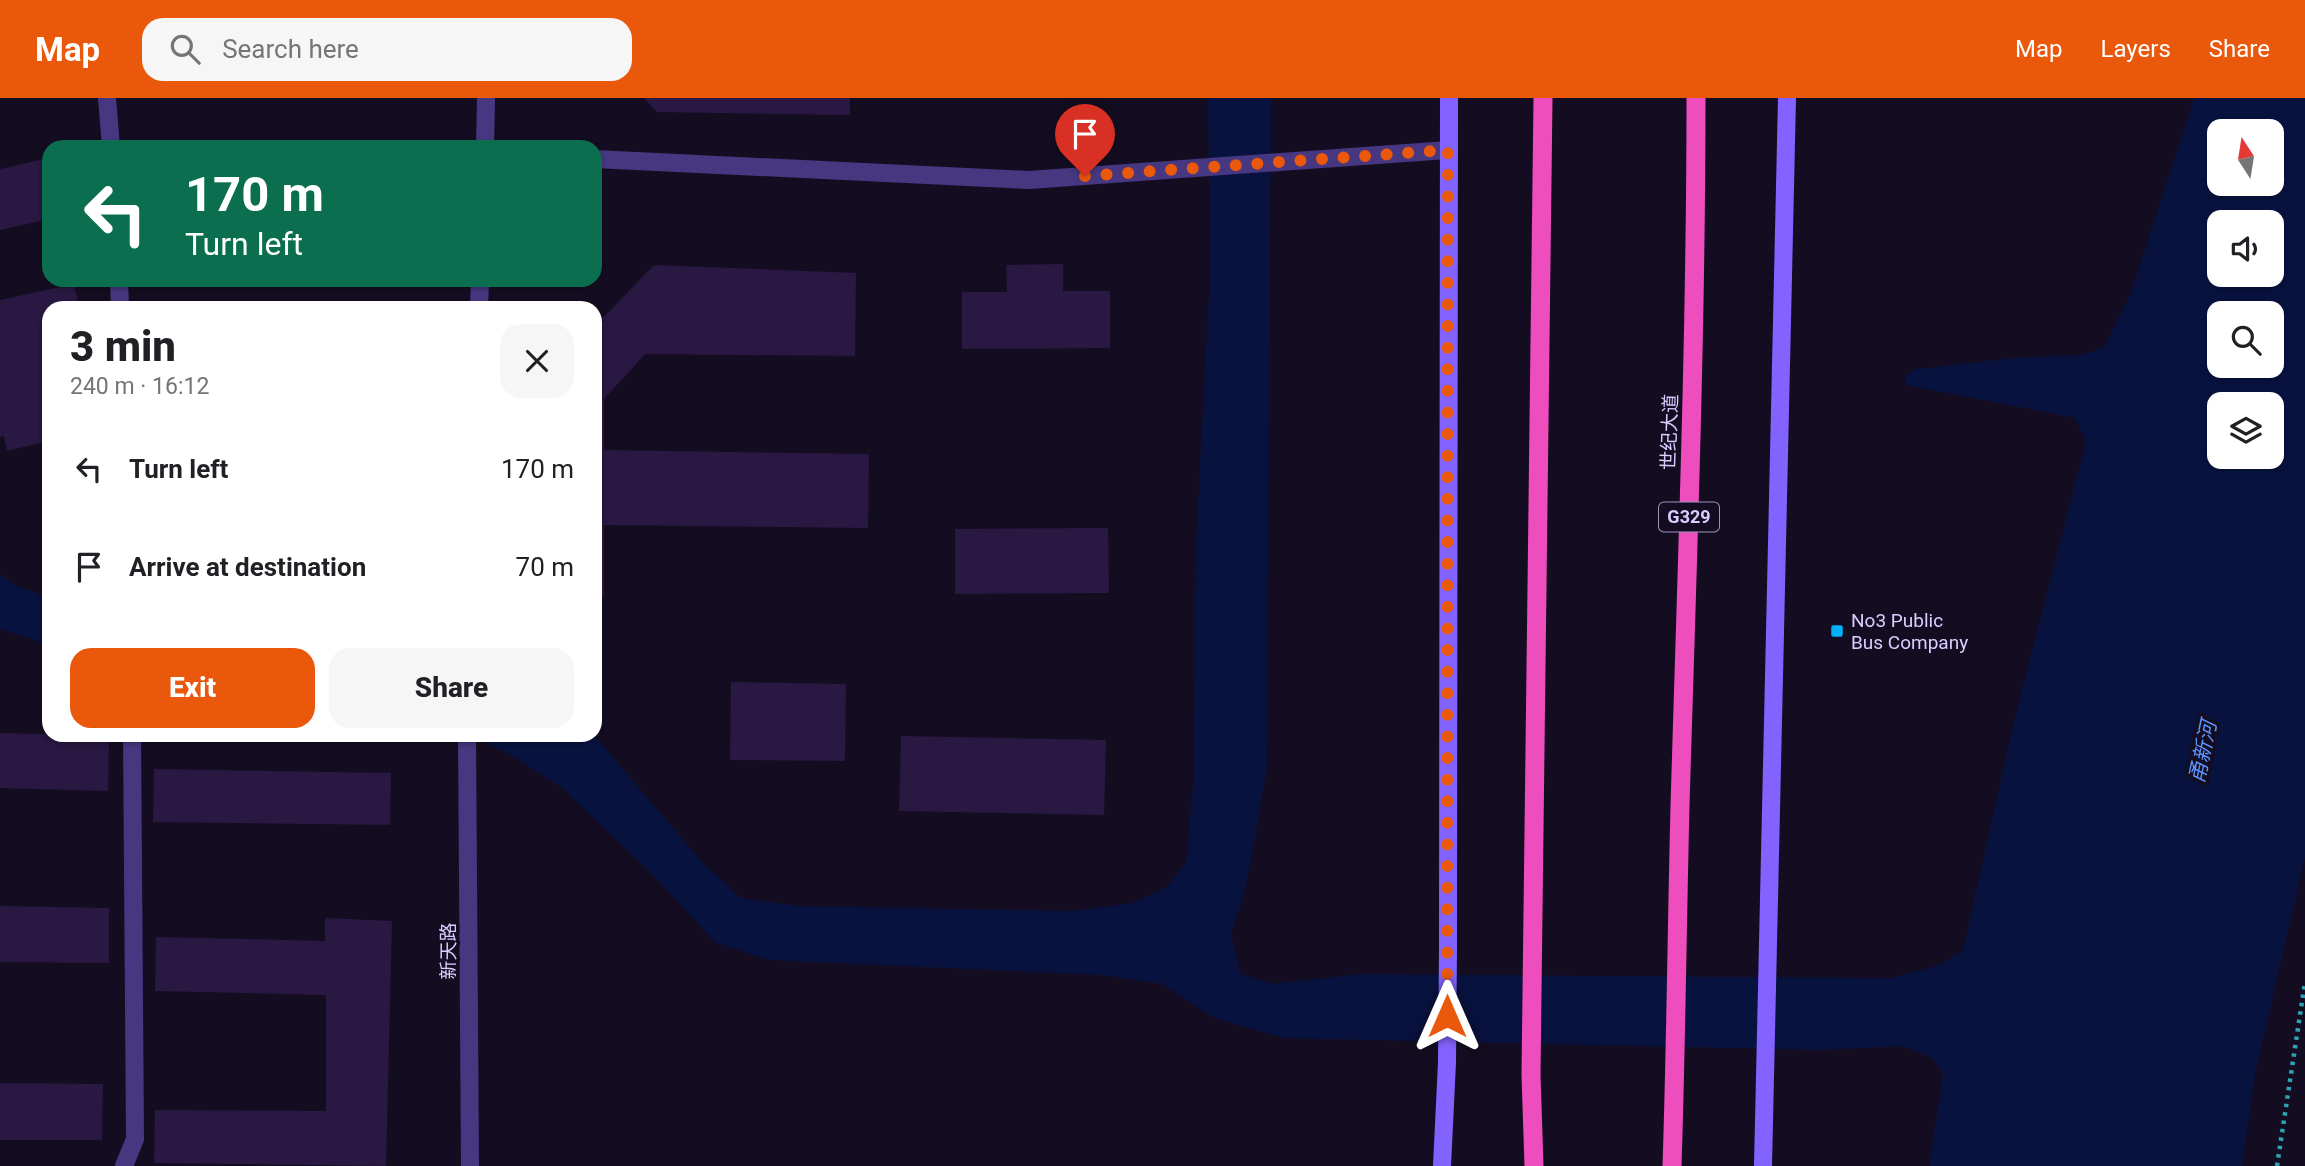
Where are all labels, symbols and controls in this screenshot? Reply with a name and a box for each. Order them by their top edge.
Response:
search box [142,18,632,81]
text: Map [35,30,100,69]
icon: search [166,30,204,68]
text: Search here [222,34,359,64]
text: Map [2015,35,2063,63]
text: Layers [2101,35,2171,63]
text: Share [2209,35,2270,63]
pin [1055,104,1115,176]
icon: arrive [1066,115,1104,153]
north arrow [2207,119,2284,196]
map controls [2207,119,2284,469]
text: 170 m [185,166,324,223]
icon: left [70,168,161,259]
button: sound [2207,210,2284,287]
text: Turn left [185,225,303,263]
button: search [2207,301,2284,378]
text: 3 min [70,322,176,371]
button: close [500,324,574,398]
text: 240 m · 16:12 [70,373,209,400]
button: layers [2207,392,2284,469]
street label: 世纪大道 [1657,394,1682,470]
icon: left [70,450,108,488]
text: Turn left [129,454,228,484]
text: 170 m [501,454,574,484]
road number: G329 [1659,502,1719,531]
icon: arrive [70,548,108,586]
text: Arrive at destination [129,552,366,582]
text: 70 m [516,552,574,582]
place label: No3 Public Bus Company [1851,609,1968,654]
marker: No3 Public Bus Company [1829,623,1845,639]
button: Exit [70,648,315,728]
button: Share [329,648,574,728]
water label: 甬新河 [2185,715,2222,785]
street label: 新天路 [437,922,460,980]
position arrow [1410,979,1484,1053]

